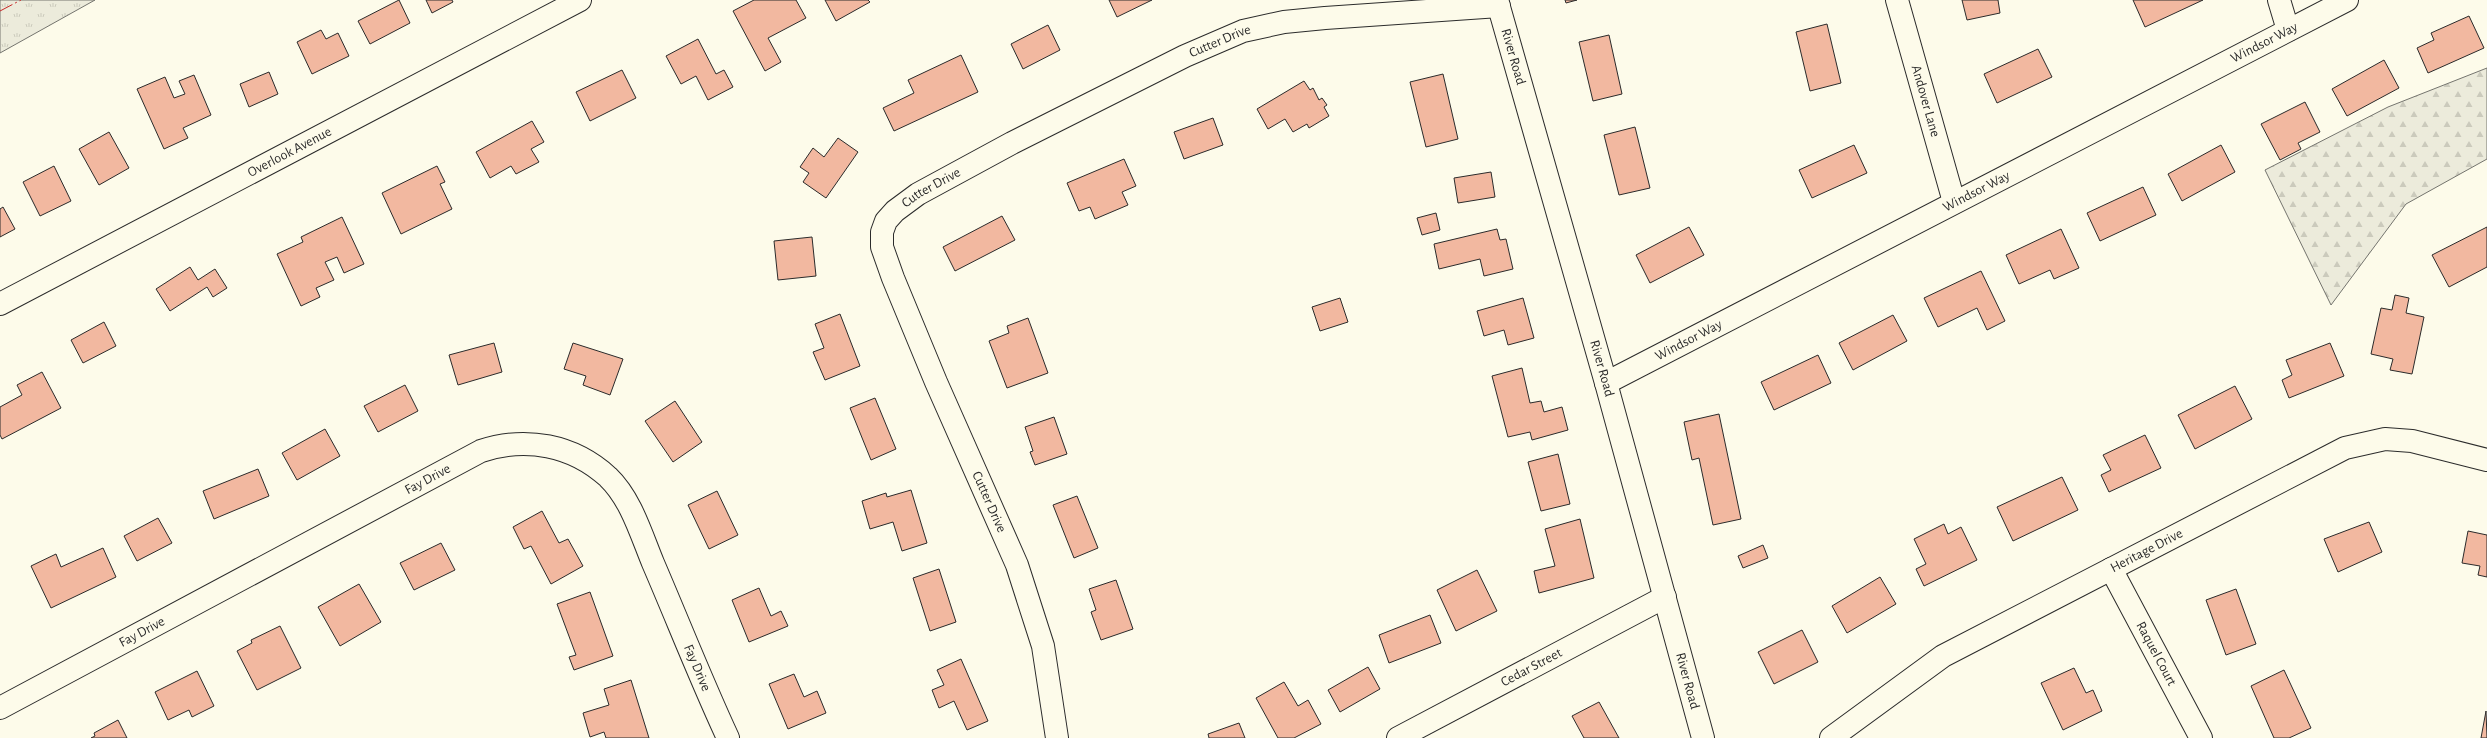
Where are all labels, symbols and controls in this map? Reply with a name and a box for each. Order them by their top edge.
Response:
street label: Windsor Way [2229,20,2300,66]
street label: Cutter Drive [1187,23,1252,60]
street label: River Road [1498,27,1528,87]
street label: Andover Lane [1909,64,1942,139]
street label: Overlook Avenue [245,125,334,180]
street label: Cutter Drive [899,165,963,210]
street label: Windsor Way [1941,168,2012,215]
street label: Windsor Way [1653,317,1724,363]
street label: River Road [1587,339,1616,398]
street label: Fay Drive [403,462,453,497]
street label: Cutter Drive [969,469,1009,535]
street label: Heritage Drive [2108,526,2185,575]
street label: Fay Drive [117,614,167,650]
street label: Raquel Court [2133,619,2179,689]
street label: Fay Drive [681,642,713,693]
street label: Cedar Street [1499,645,1565,689]
street label: River Road [1673,651,1702,711]

